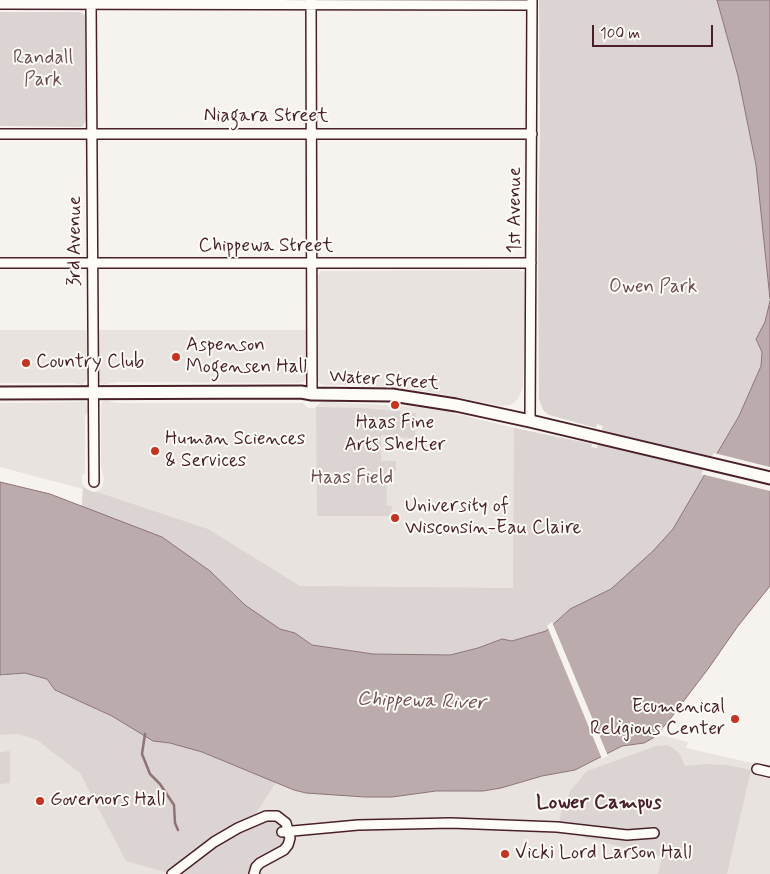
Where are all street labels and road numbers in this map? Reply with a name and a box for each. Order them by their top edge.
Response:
street label: Niagara Street [204,106,328,128]
street label: 1st Avenue [505,167,527,253]
street label: 3rd Avenue [65,196,87,286]
street label: Chippewa Street [199,236,333,258]
street label: Water Street [328,366,440,396]

